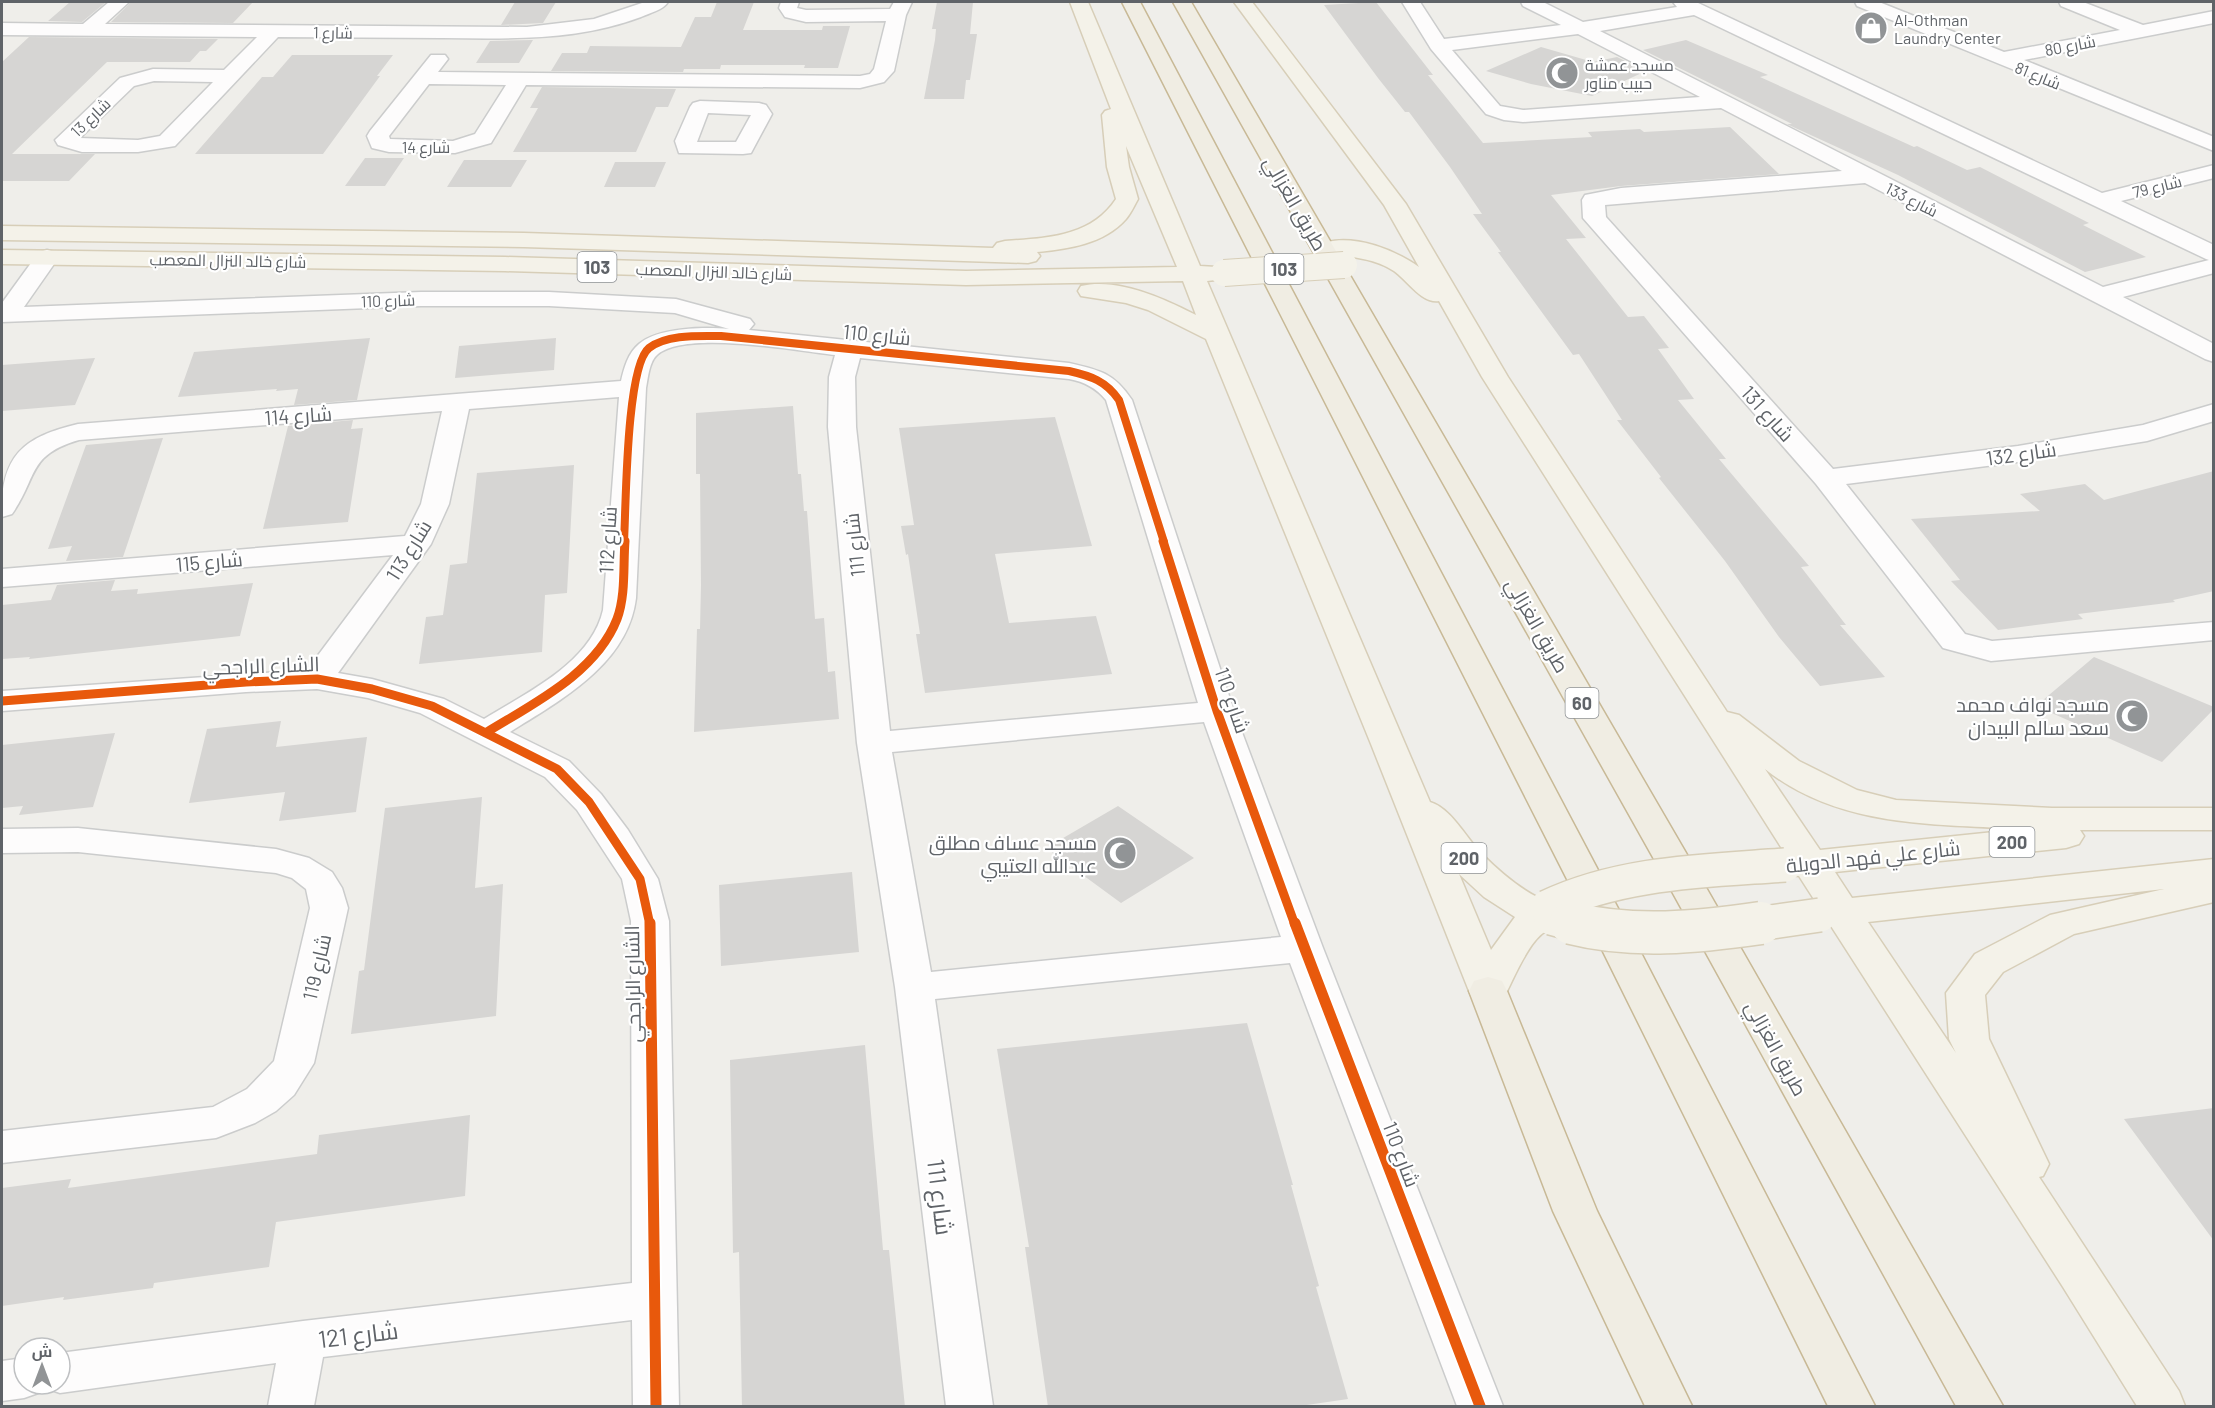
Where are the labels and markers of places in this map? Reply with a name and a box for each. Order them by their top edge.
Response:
shop icon: Al-Othman Laundry Center [1853,10,1889,46]
place label: Al-Othman Laundry Center [1894,10,2001,47]
mosque icon: مسجد عمشة حبيب مناور [1544,55,1580,91]
place label: مسجد عمشة حبيب مناور [1584,55,1674,93]
place label: مسجد نواف محمد سعد سالم البيدان [1956,692,2109,742]
mosque icon: مسجد نواف محمد سعد سالم البيدان [2114,698,2150,734]
place label: مسجد عساف مطلق عبدالله العتيبي [929,830,1097,882]
mosque icon: مسجد عساف مطلق عبدالله العتيبي [1102,835,1138,871]

